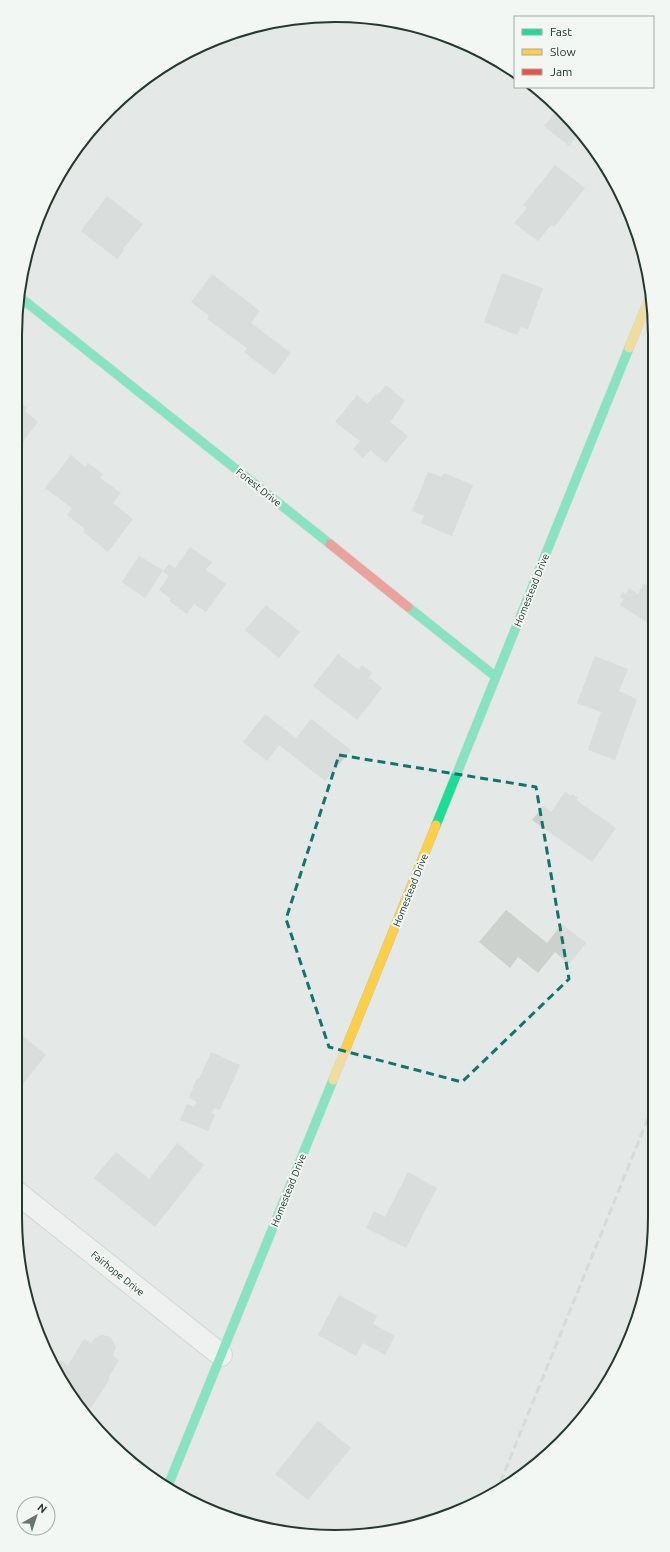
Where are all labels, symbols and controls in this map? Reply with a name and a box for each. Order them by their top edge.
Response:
legend [514,16,654,88]
text: Fast [550,25,572,38]
text: Slow [550,45,576,58]
text: Jam [550,65,572,78]
street label: Forest Drive [234,466,283,509]
street label: Homestead Drive [512,552,551,628]
street label: Homestead Drive [391,852,430,928]
street label: Homestead Drive [269,1152,308,1228]
street label: Fairhope Drive [89,1249,146,1298]
north arrow [16,1496,56,1536]
text: N [35,1501,49,1515]

